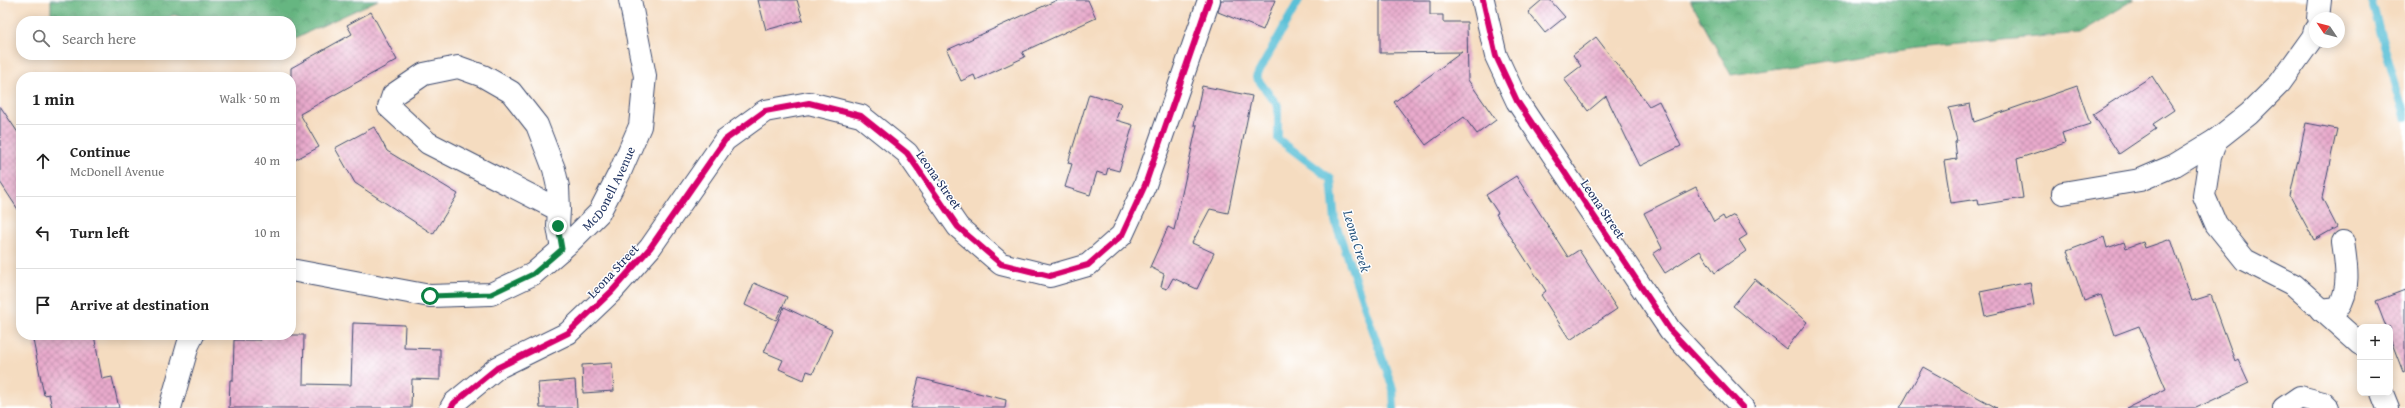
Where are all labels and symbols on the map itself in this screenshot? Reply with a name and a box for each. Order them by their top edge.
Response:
north arrow [2309,12,2345,48]
street label: McDonell Avenue [577,143,640,235]
street label: Leona Street [912,147,967,214]
street label: Leona Street [1576,175,1630,243]
water label: Leona Creek [1338,207,1376,275]
route end [549,217,567,235]
street label: Leona Street [583,239,644,302]
route start [421,287,439,305]

